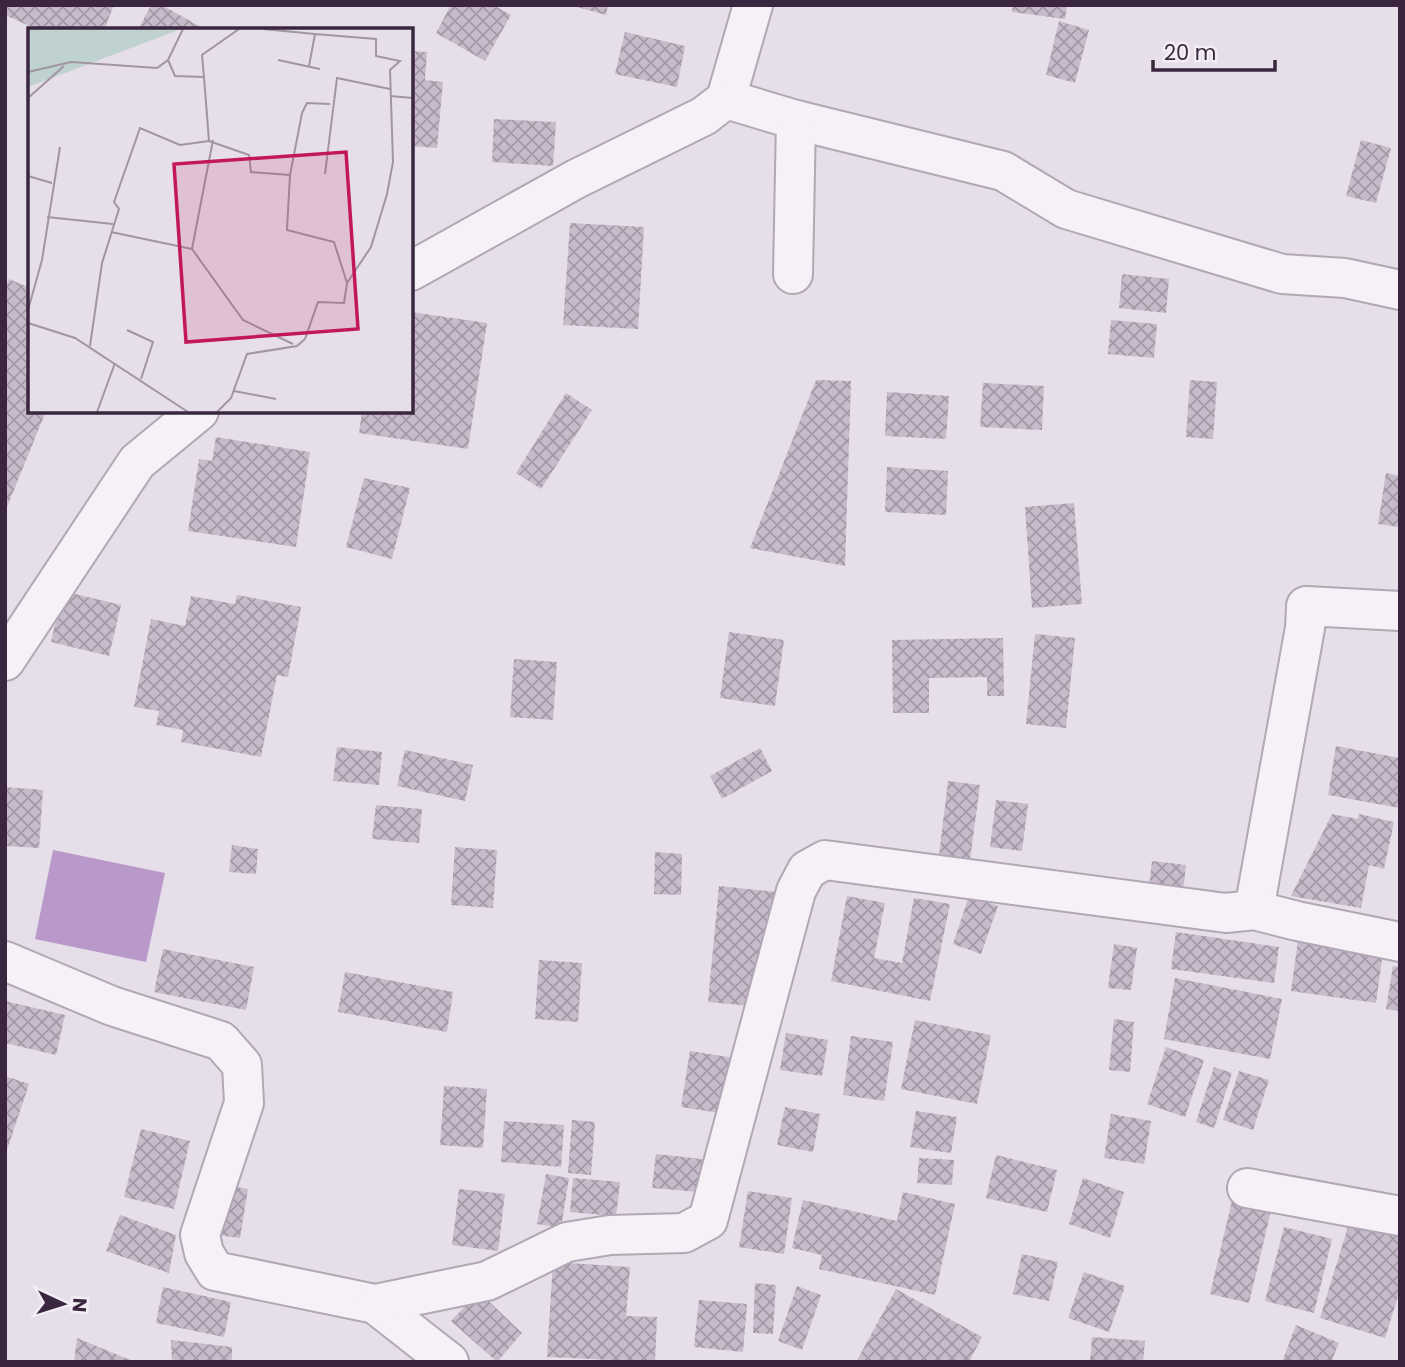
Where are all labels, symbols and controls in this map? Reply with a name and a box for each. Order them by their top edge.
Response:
inset map [28,28,413,413]
scale bar [1153,28,1276,72]
text: 20 m [1164,38,1217,67]
north arrow [28,1269,98,1339]
text: N [65,1297,93,1313]

